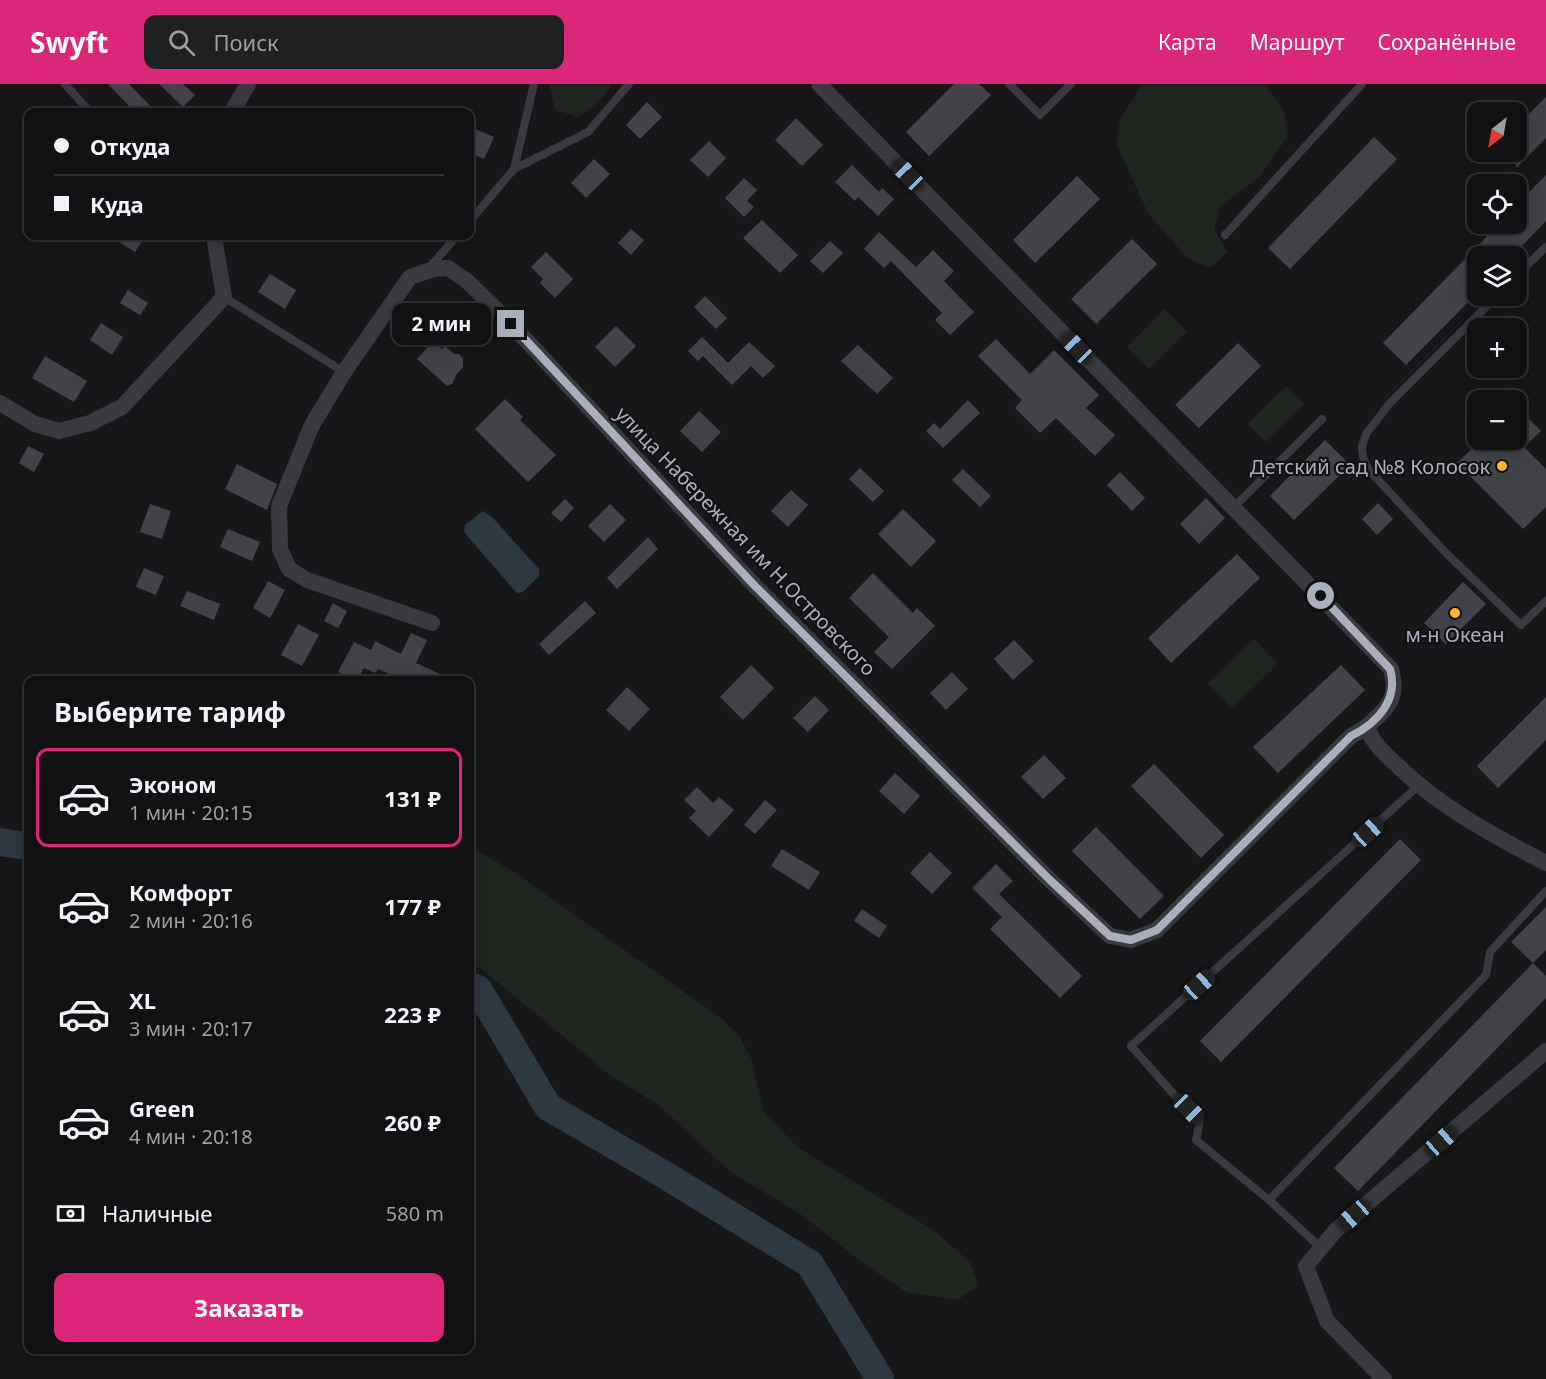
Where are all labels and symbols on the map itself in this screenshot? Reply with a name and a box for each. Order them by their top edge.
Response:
north arrow [1467,102,1527,162]
car [889,156,927,194]
callout: 2 мин [391,303,490,345]
route end [497,310,524,337]
car [1058,329,1096,367]
street label: улица Набережная им Н.Островского [610,401,882,681]
place label: Детский сад №8 Колосок [1250,453,1490,480]
marker: Детский сад №8 Колосок [1495,459,1509,473]
route start [1307,582,1334,609]
marker: м-н Океан [1448,606,1462,620]
place label: м-н Океан [1405,621,1505,648]
car [1349,813,1387,851]
car [1180,966,1218,1004]
car [1170,1090,1208,1128]
car [1422,1122,1460,1160]
car [1335,1196,1373,1234]

